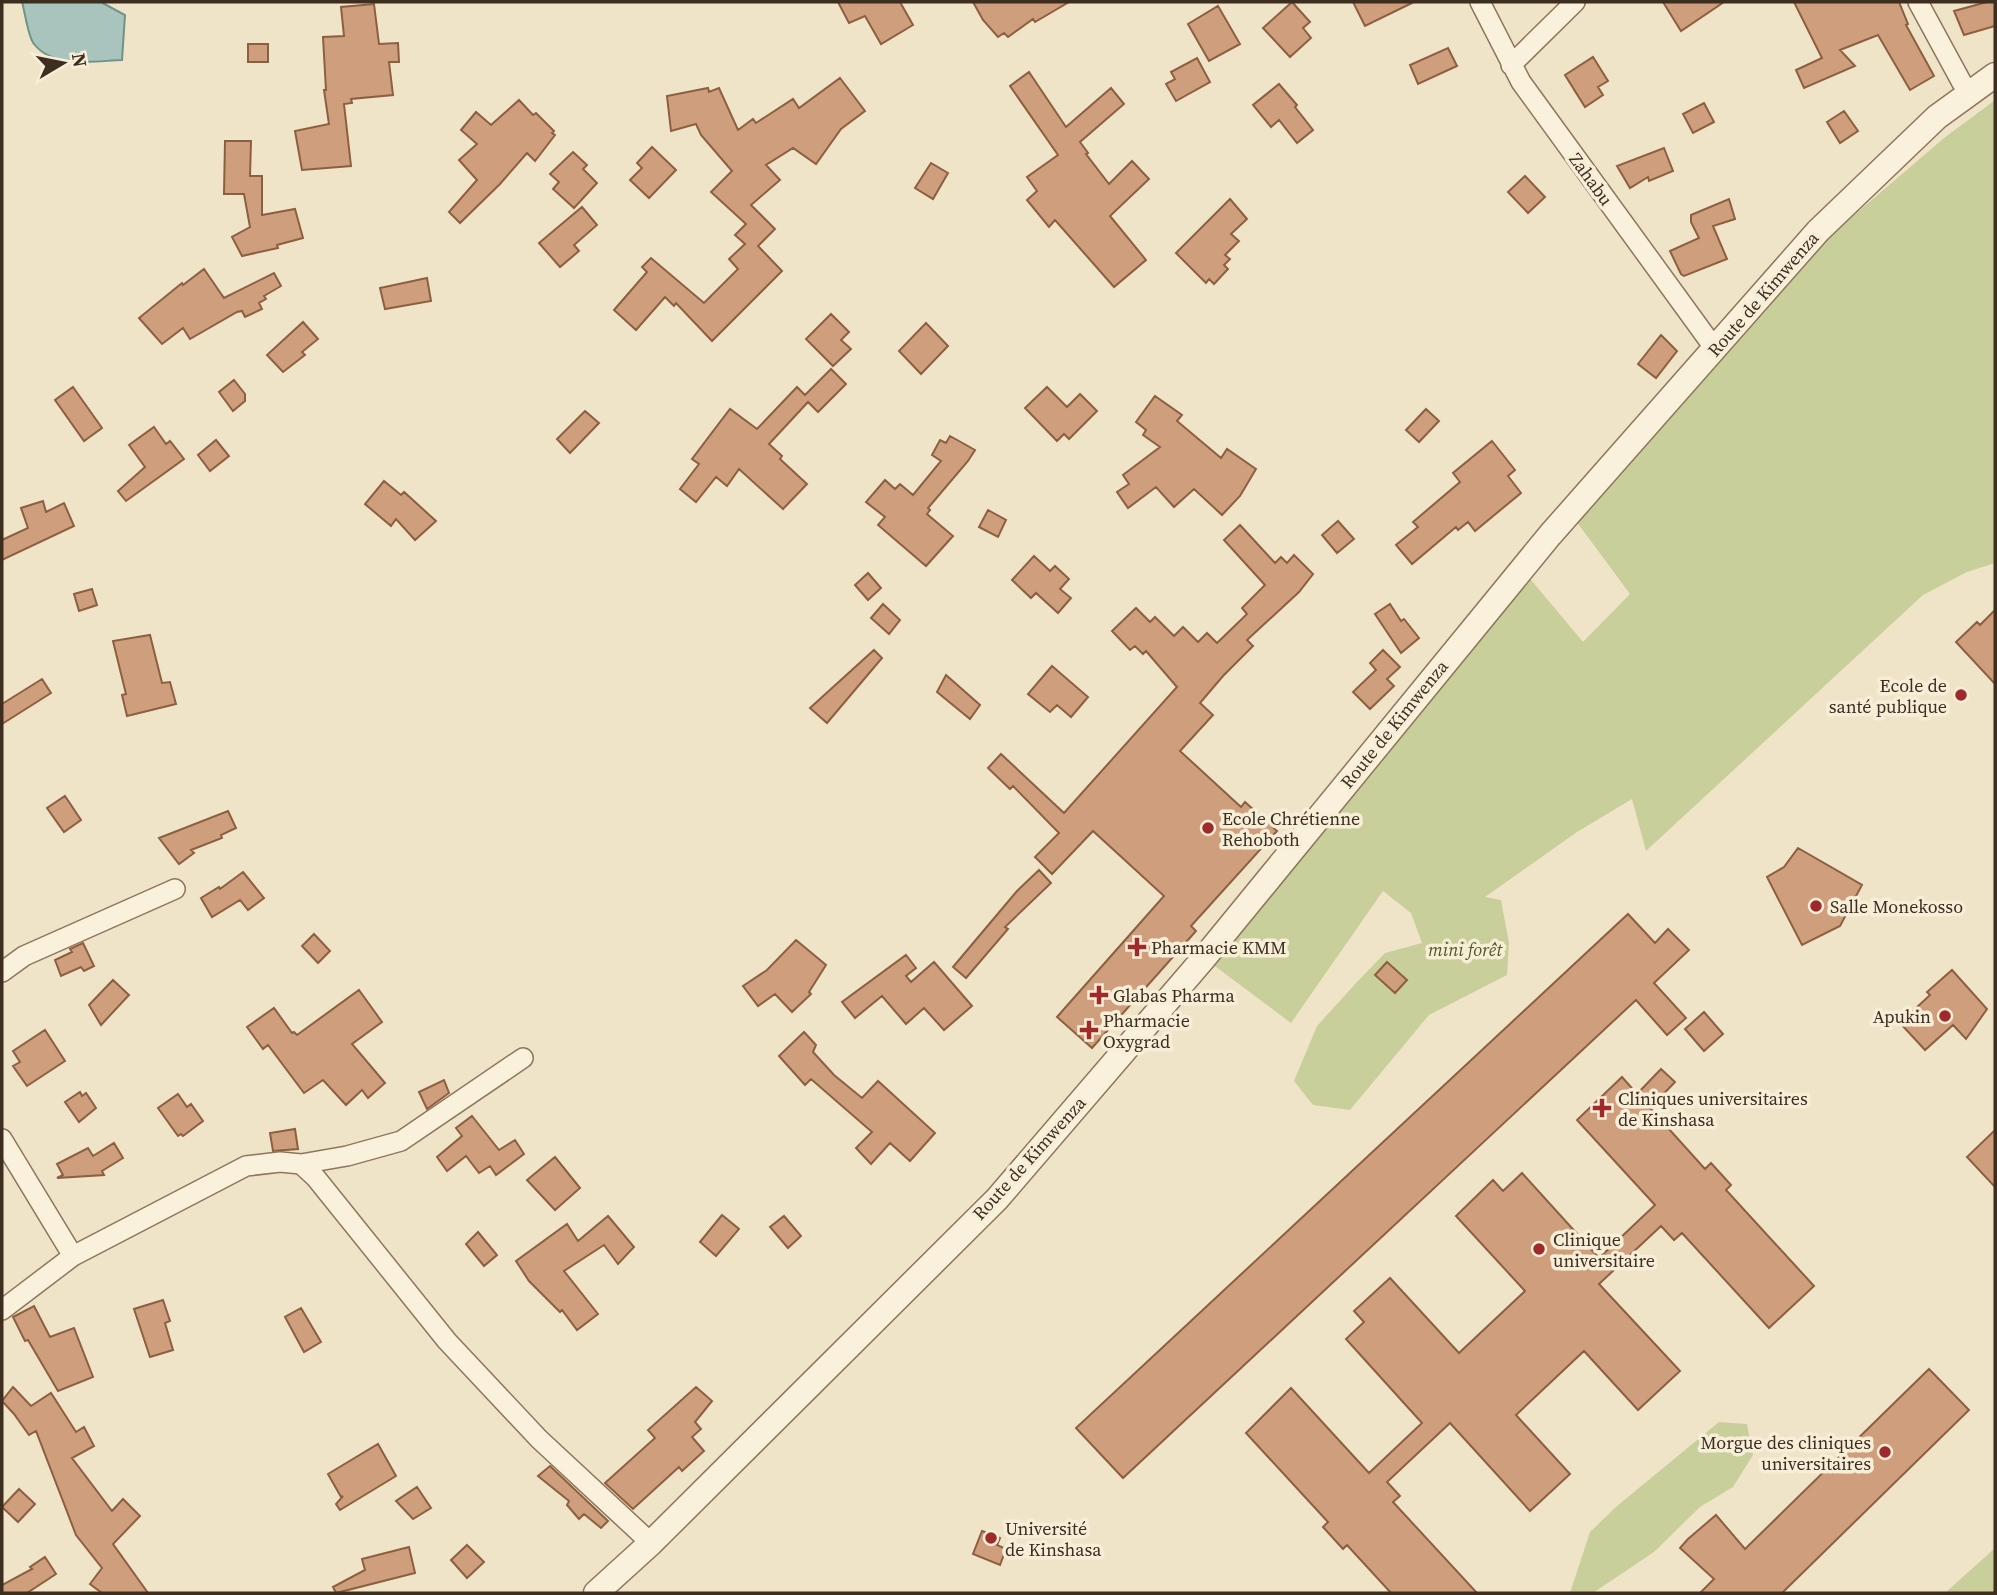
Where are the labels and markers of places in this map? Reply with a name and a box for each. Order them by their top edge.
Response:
place label: Ecole de santé publique [1829,673,1947,719]
marker: Ecole de santé publique [1953,687,1969,703]
place label: Ecole Chrétienne Rehoboth [1222,806,1360,852]
marker: Ecole Chrétienne Rehoboth [1200,820,1216,836]
place label: Salle Monekosso [1830,894,1963,919]
marker: Salle Monekosso [1808,898,1824,914]
place label: Pharmacie KMM [1151,935,1287,960]
marker: Pharmacie KMM [1129,939,1145,955]
place label: Glabas Pharma [1113,983,1235,1008]
marker: Glabas Pharma [1091,987,1107,1003]
place label: Apukin [1873,1004,1931,1029]
place label: Pharmacie Oxygrad [1103,1008,1190,1054]
marker: Apukin [1937,1008,1953,1024]
marker: Pharmacie Oxygrad [1081,1022,1097,1038]
place label: Cliniques universitaires de Kinshasa [1618,1086,1808,1132]
marker: Cliniques universitaires de Kinshasa [1592,1098,1612,1118]
place label: Clinique universitaire [1553,1227,1655,1273]
marker: Clinique universitaire [1531,1241,1547,1257]
place label: Morgue des cliniques universitaires [1700,1430,1871,1476]
marker: Morgue des cliniques universitaires [1877,1444,1893,1460]
place label: Université de Kinshasa [1005,1516,1102,1562]
marker: Université de Kinshasa [983,1530,999,1546]

